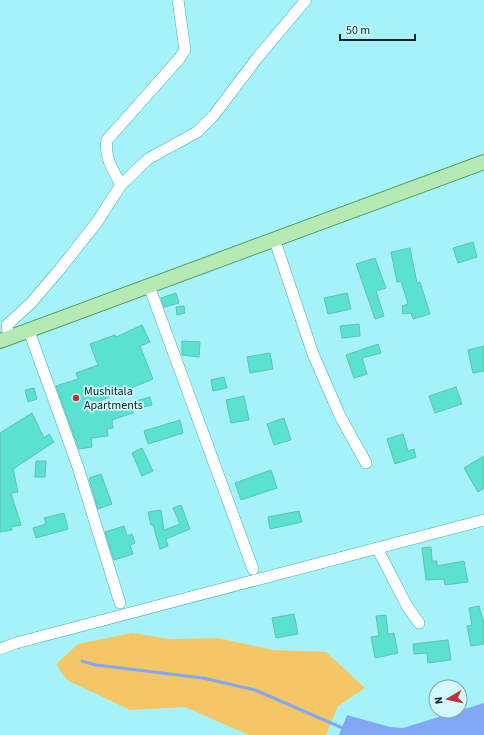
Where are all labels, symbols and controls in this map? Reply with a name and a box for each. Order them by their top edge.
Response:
scale bar [340,16,415,42]
text: 50 m [346,22,370,39]
place label: Mushitala Apartments [84,383,143,414]
marker: Mushitala Apartments [71,393,81,403]
north arrow [428,679,468,719]
text: N [431,696,447,705]

